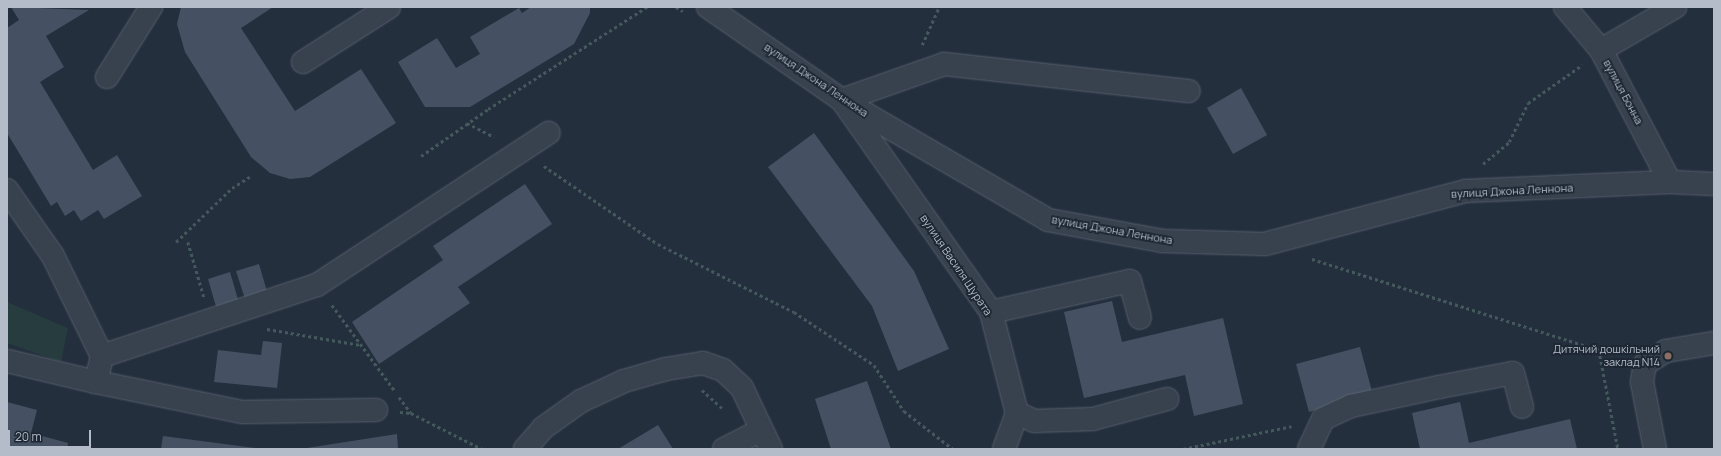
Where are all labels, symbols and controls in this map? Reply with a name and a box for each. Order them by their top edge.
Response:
street label: вулиця Джона Леннона [762,40,870,120]
street label: вулиця Бонна [1600,57,1646,127]
street label: вулиця Джона Леннона [1451,181,1573,201]
street label: вулиця Василя Щурата [917,212,995,318]
street label: вулиця Джона Леннона [1051,213,1173,247]
place label: Дитячий дошкільний заклад N14 [1553,343,1660,369]
marker: Дитячий дошкільний заклад N14 [1663,351,1673,361]
scale bar [10,422,93,448]
text: 20 m [15,428,42,445]

